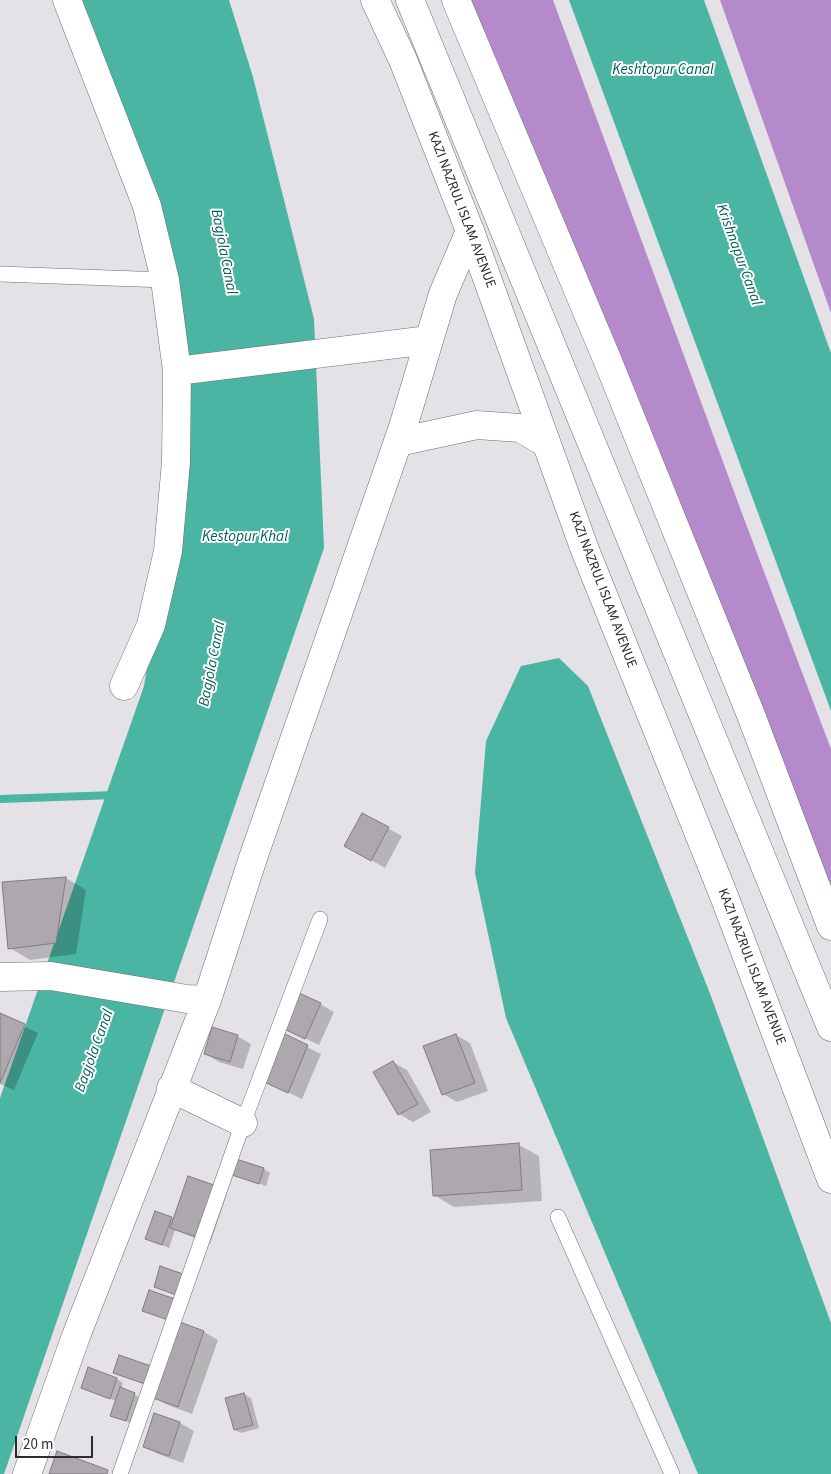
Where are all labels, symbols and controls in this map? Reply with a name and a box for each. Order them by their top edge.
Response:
water label: Keshtopur Canal [612,62,714,80]
street label: KAZI NAZRUL ISLAM AVENUE [423,129,499,291]
water label: Krishnapur Canal [711,202,765,308]
water label: Bagjola Canal [206,208,240,296]
street label: KAZI NAZRUL ISLAM AVENUE [564,509,640,671]
water label: Kestopur Khal [202,529,288,547]
water label: Bagjola Canal [196,620,230,708]
street label: KAZI NAZRUL ISLAM AVENUE [713,886,789,1048]
water label: Bagjola Canal [72,1007,118,1095]
scale bar [18,1426,95,1458]
text: 20 m [23,1434,53,1455]

